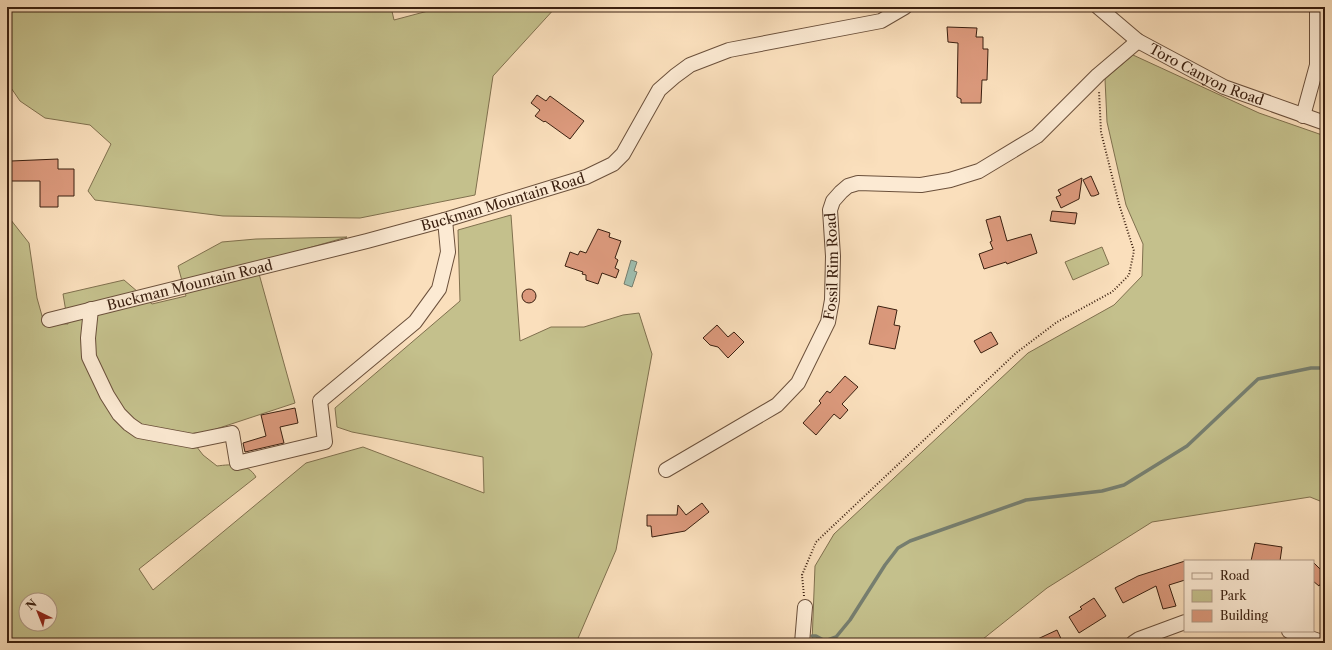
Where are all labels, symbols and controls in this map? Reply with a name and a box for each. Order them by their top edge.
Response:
street label: Toro Canyon Road [1146,40,1267,110]
street label: Buckman Mountain Road [419,169,587,235]
street label: Fossil Rim Road [820,212,842,321]
street label: Buckman Mountain Road [105,256,275,314]
legend [1184,560,1314,632]
text: Road [1220,568,1250,583]
text: Park [1220,588,1247,603]
north arrow [18,592,58,632]
text: N [23,596,40,613]
text: Building [1220,608,1268,623]

